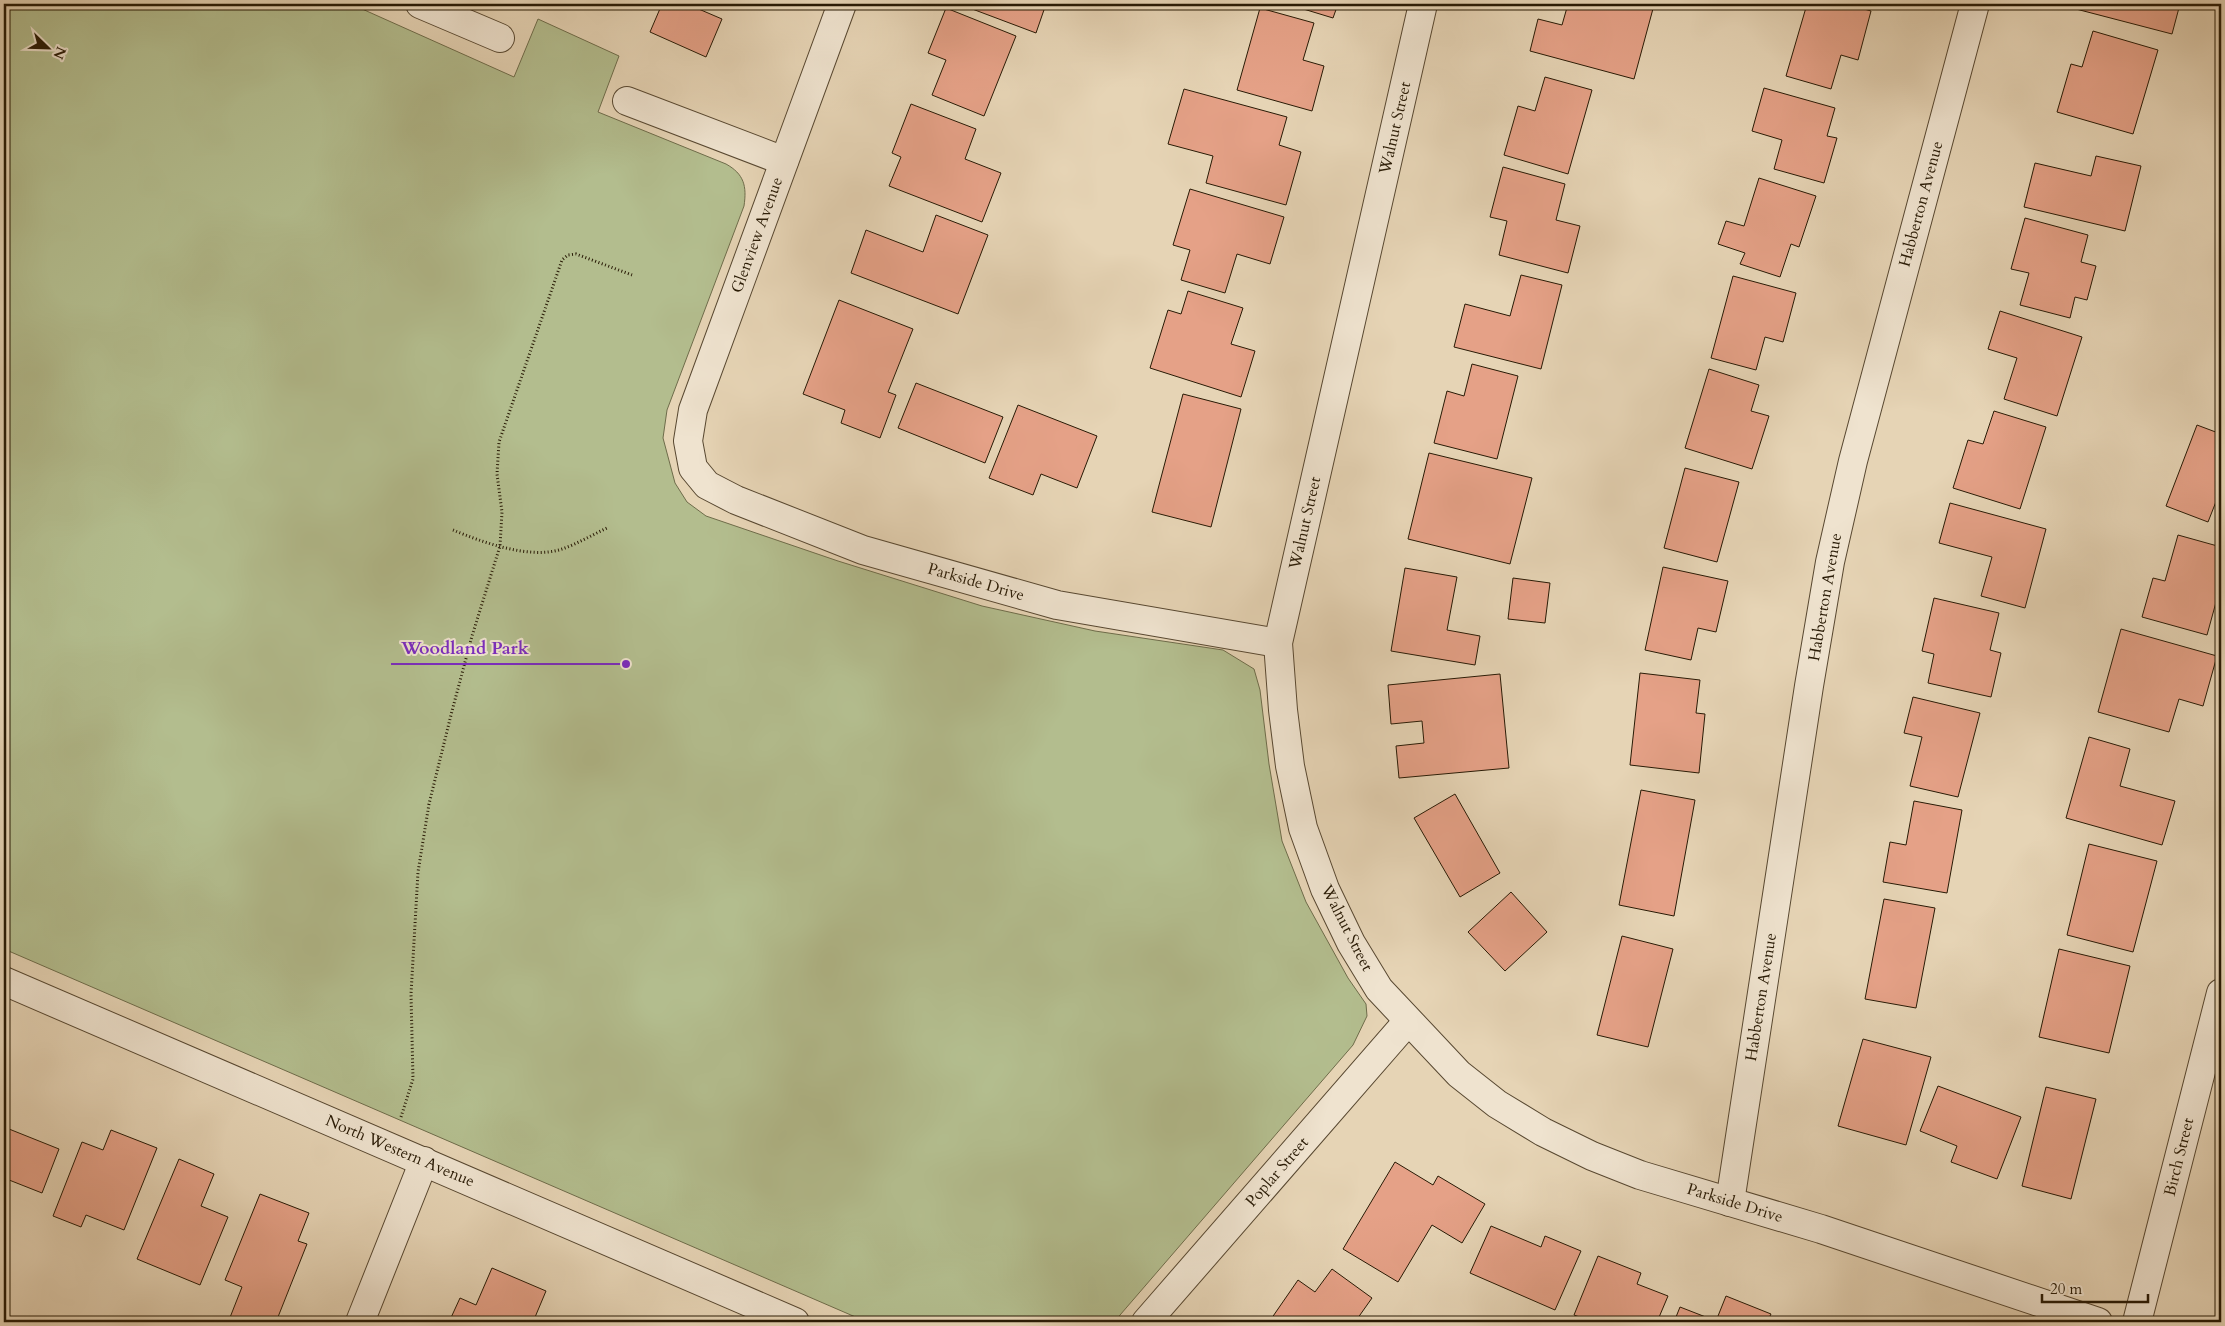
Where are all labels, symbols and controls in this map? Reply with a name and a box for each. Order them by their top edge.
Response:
north arrow [22,22,72,72]
text: N [48,44,71,62]
street label: Walnut Street [1373,80,1416,177]
street label: Habberton Avenue [1894,139,1948,269]
street label: Glenview Avenue [726,174,788,296]
street label: Walnut Street [1283,475,1326,572]
street label: Habberton Avenue [1803,531,1847,663]
street label: Parkside Drive [925,558,1027,606]
callout: Woodland Park [391,631,539,664]
text: Woodland Park [400,636,530,661]
street label: Walnut Street [1315,880,1378,975]
street label: Habberton Avenue [1740,931,1782,1063]
street label: North Western Avenue [322,1110,478,1192]
street label: Birch Street [2159,1115,2199,1199]
street label: Poplar Street [1240,1132,1314,1212]
street label: Parkside Drive [1684,1178,1786,1228]
scale bar [2042,1271,2149,1303]
text: 20 m [2050,1279,2082,1299]

